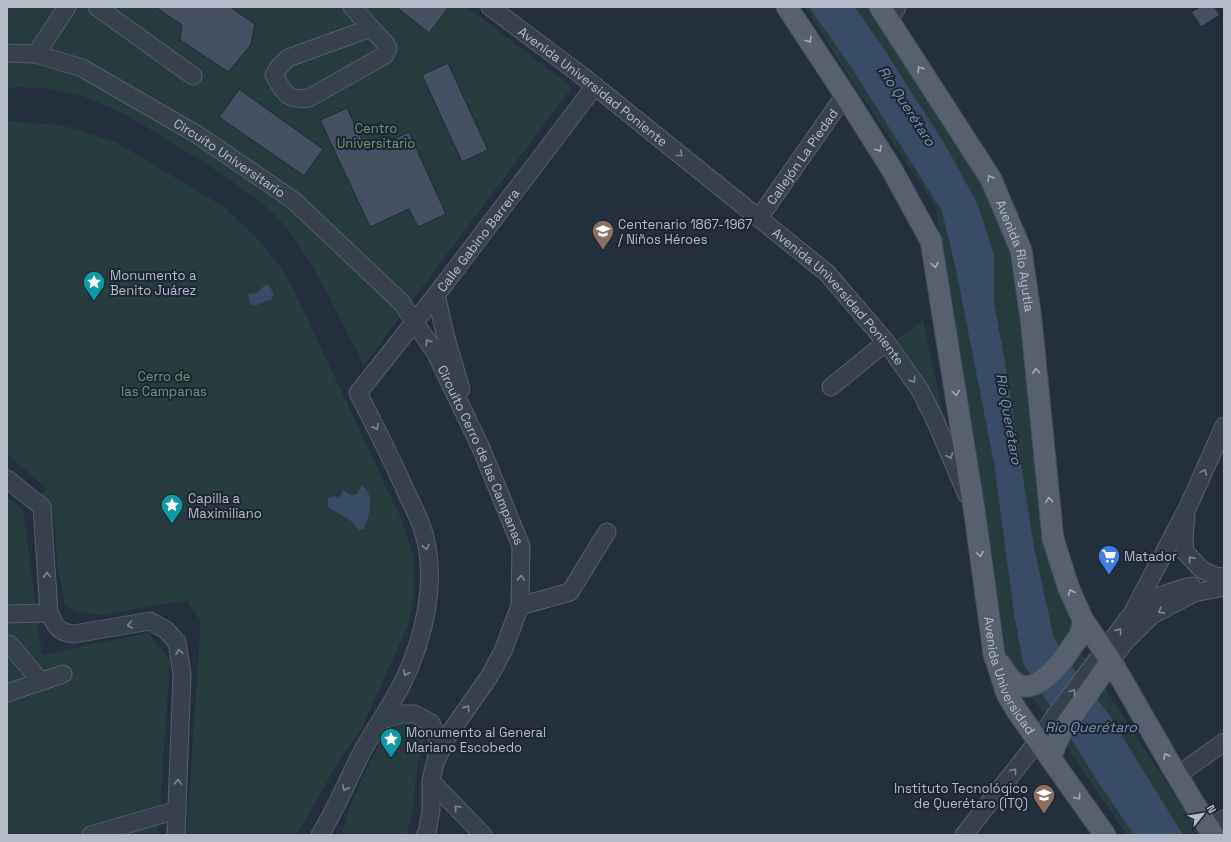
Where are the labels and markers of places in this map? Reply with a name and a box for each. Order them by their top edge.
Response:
place label: Centenario 1867-1967 / Niños Héroes [618,216,752,248]
school or university icon: Centenario 1867-1967 / Niños Héroes [590,218,616,251]
place label: Monumento a Benito Juárez [110,267,197,299]
place icon: Monumento a Benito Juárez [81,269,107,302]
place label: Capilla a Maximiliano [188,490,262,522]
place icon: Capilla a Maximiliano [159,492,185,525]
supermarket icon: Matador [1096,543,1122,576]
place label: Matador [1124,548,1177,565]
place label: Monumento al General Mariano Escobedo [406,724,546,756]
place icon: Monumento al General Mariano Escobedo [378,726,404,759]
place label: Instituto Tecnológico de Querétaro (ITQ) [894,780,1028,812]
school or university icon: Instituto Tecnológico de Querétaro (ITQ) [1031,782,1057,815]

